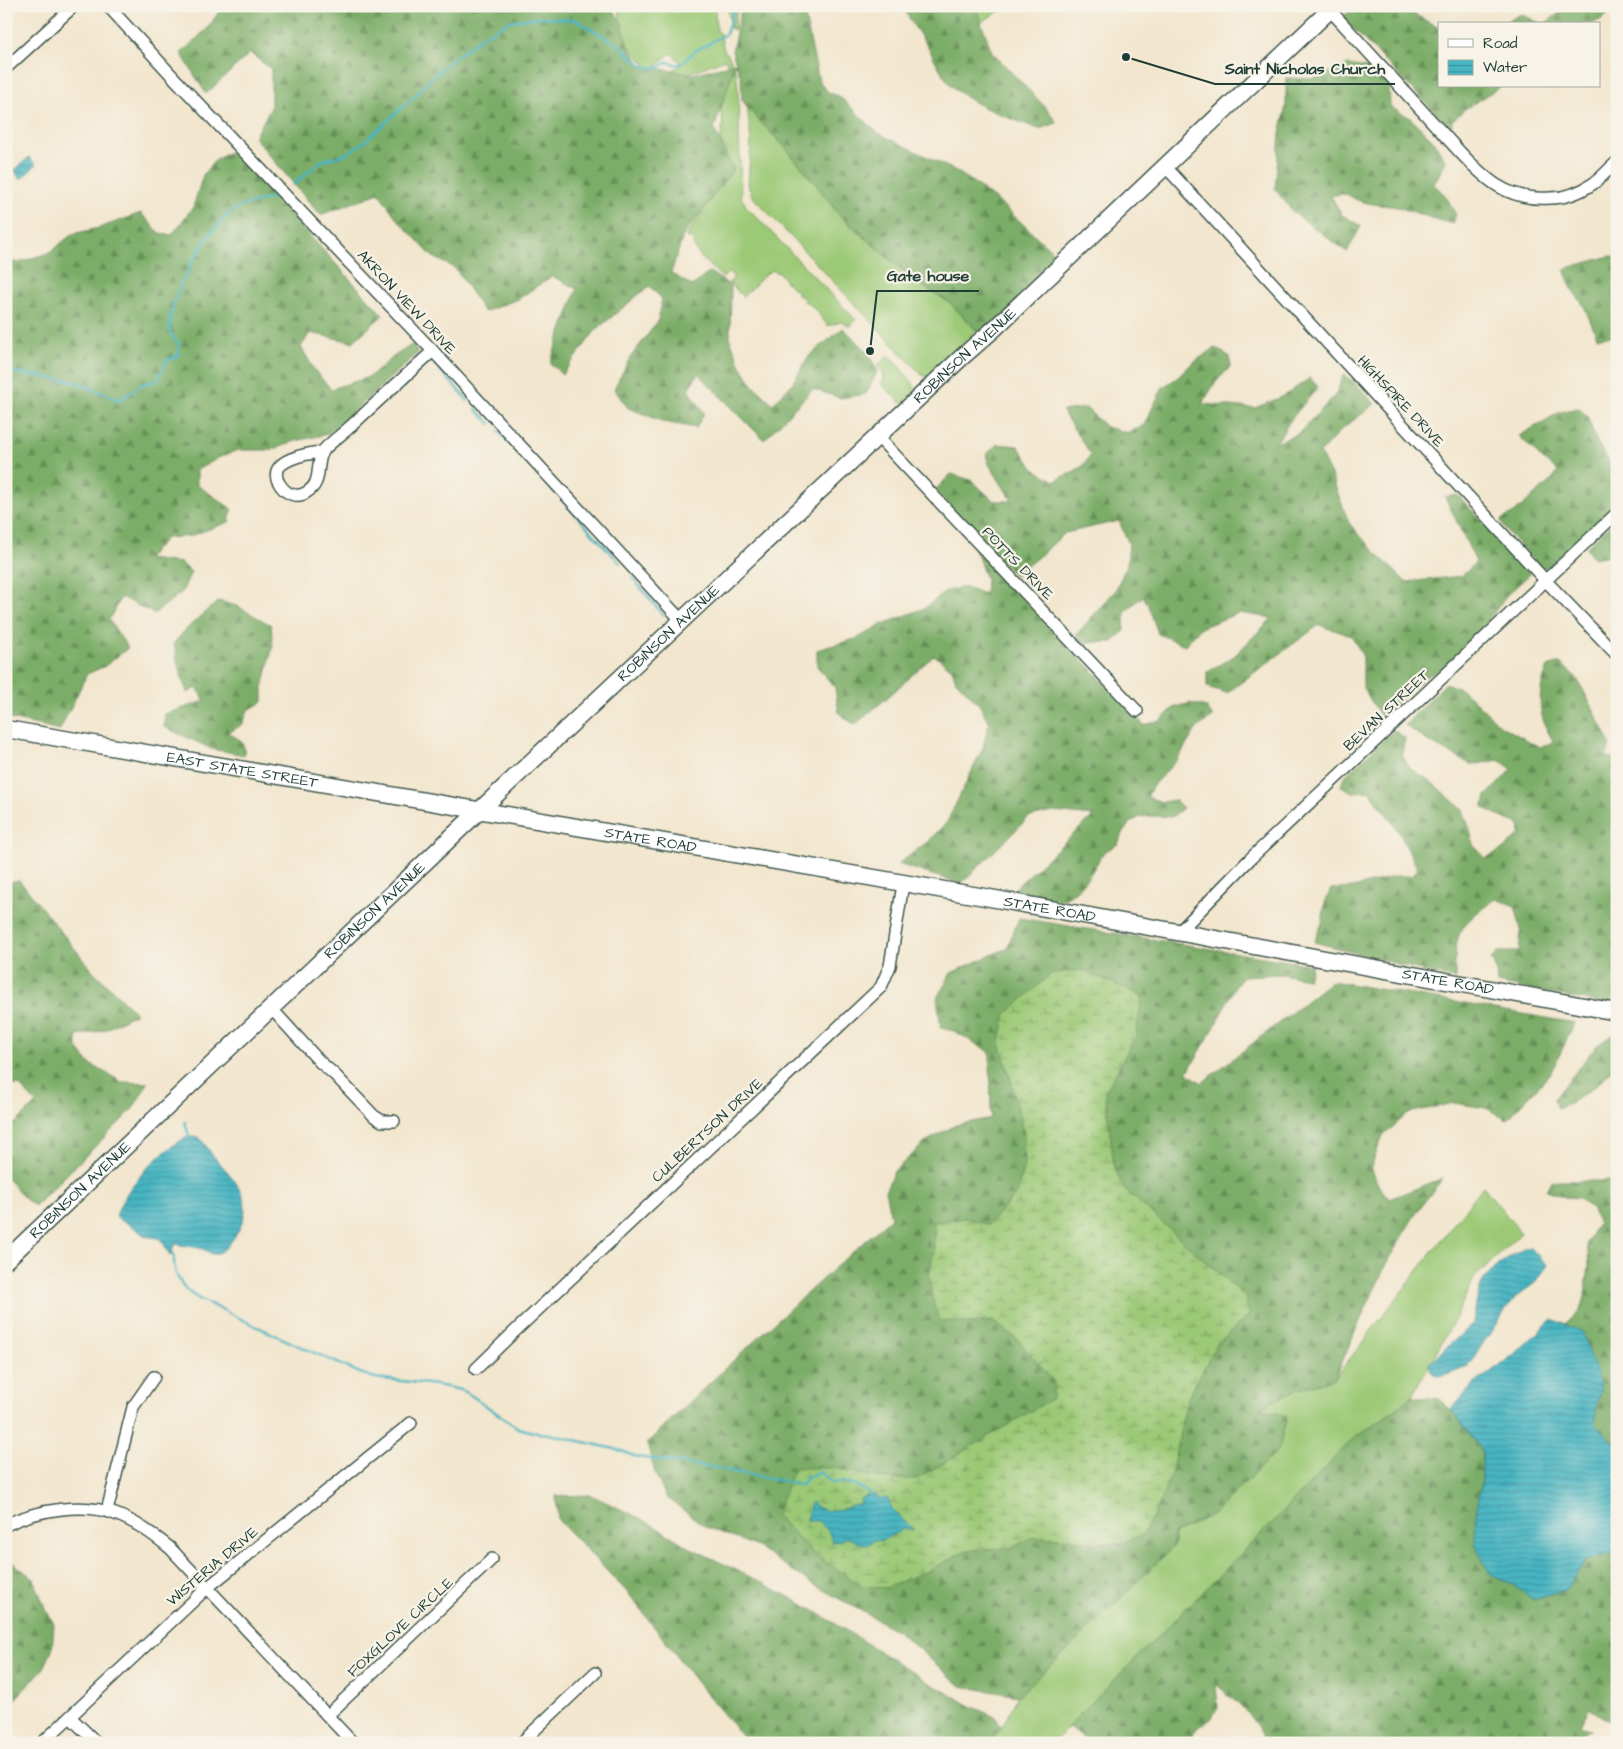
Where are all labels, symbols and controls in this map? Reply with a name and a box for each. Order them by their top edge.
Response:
legend [1438,22,1600,88]
text: Road [1483,33,1518,54]
callout: Saint Nicholas Church [1215,53,1395,84]
text: Water [1483,57,1527,78]
text: Saint Nicholas Church [1224,58,1386,80]
street label: AKRON VIEW DRIVE [352,245,461,359]
callout: Gate house [877,260,979,291]
text: Gate house [887,265,970,287]
street label: ROBINSON AVENUE [909,303,1021,408]
street label: HIGHSPIRE DRIVE [1352,351,1449,452]
street label: POTTS DRIVE [977,522,1058,605]
street label: ROBINSON AVENUE [613,580,724,687]
street label: BEVAN STREET [1339,664,1434,756]
street label: EAST STATE STREET [165,747,320,794]
street label: STATE ROAD [603,822,698,858]
street label: ROBINSON AVENUE [319,857,430,964]
street label: STATE ROAD [1002,891,1097,928]
street label: STATE ROAD [1400,963,1496,1000]
street label: CULBERTSON DRIVE [647,1073,768,1188]
street label: ROBINSON AVENUE [25,1137,136,1243]
street label: WISTERIA DRIVE [162,1522,263,1611]
street label: FOXGLOVE CIRCLE [343,1573,458,1682]

